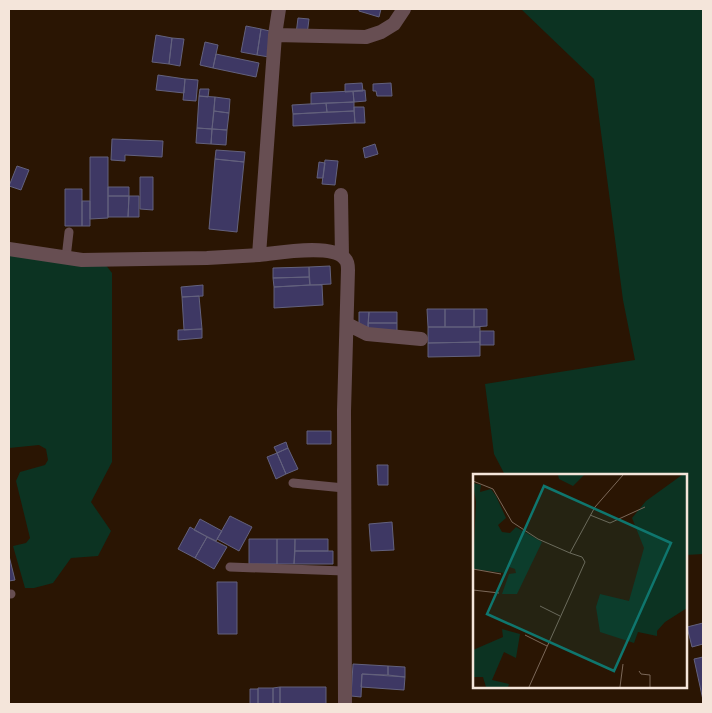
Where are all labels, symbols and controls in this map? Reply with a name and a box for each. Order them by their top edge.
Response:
inset map [473,474,687,688]

